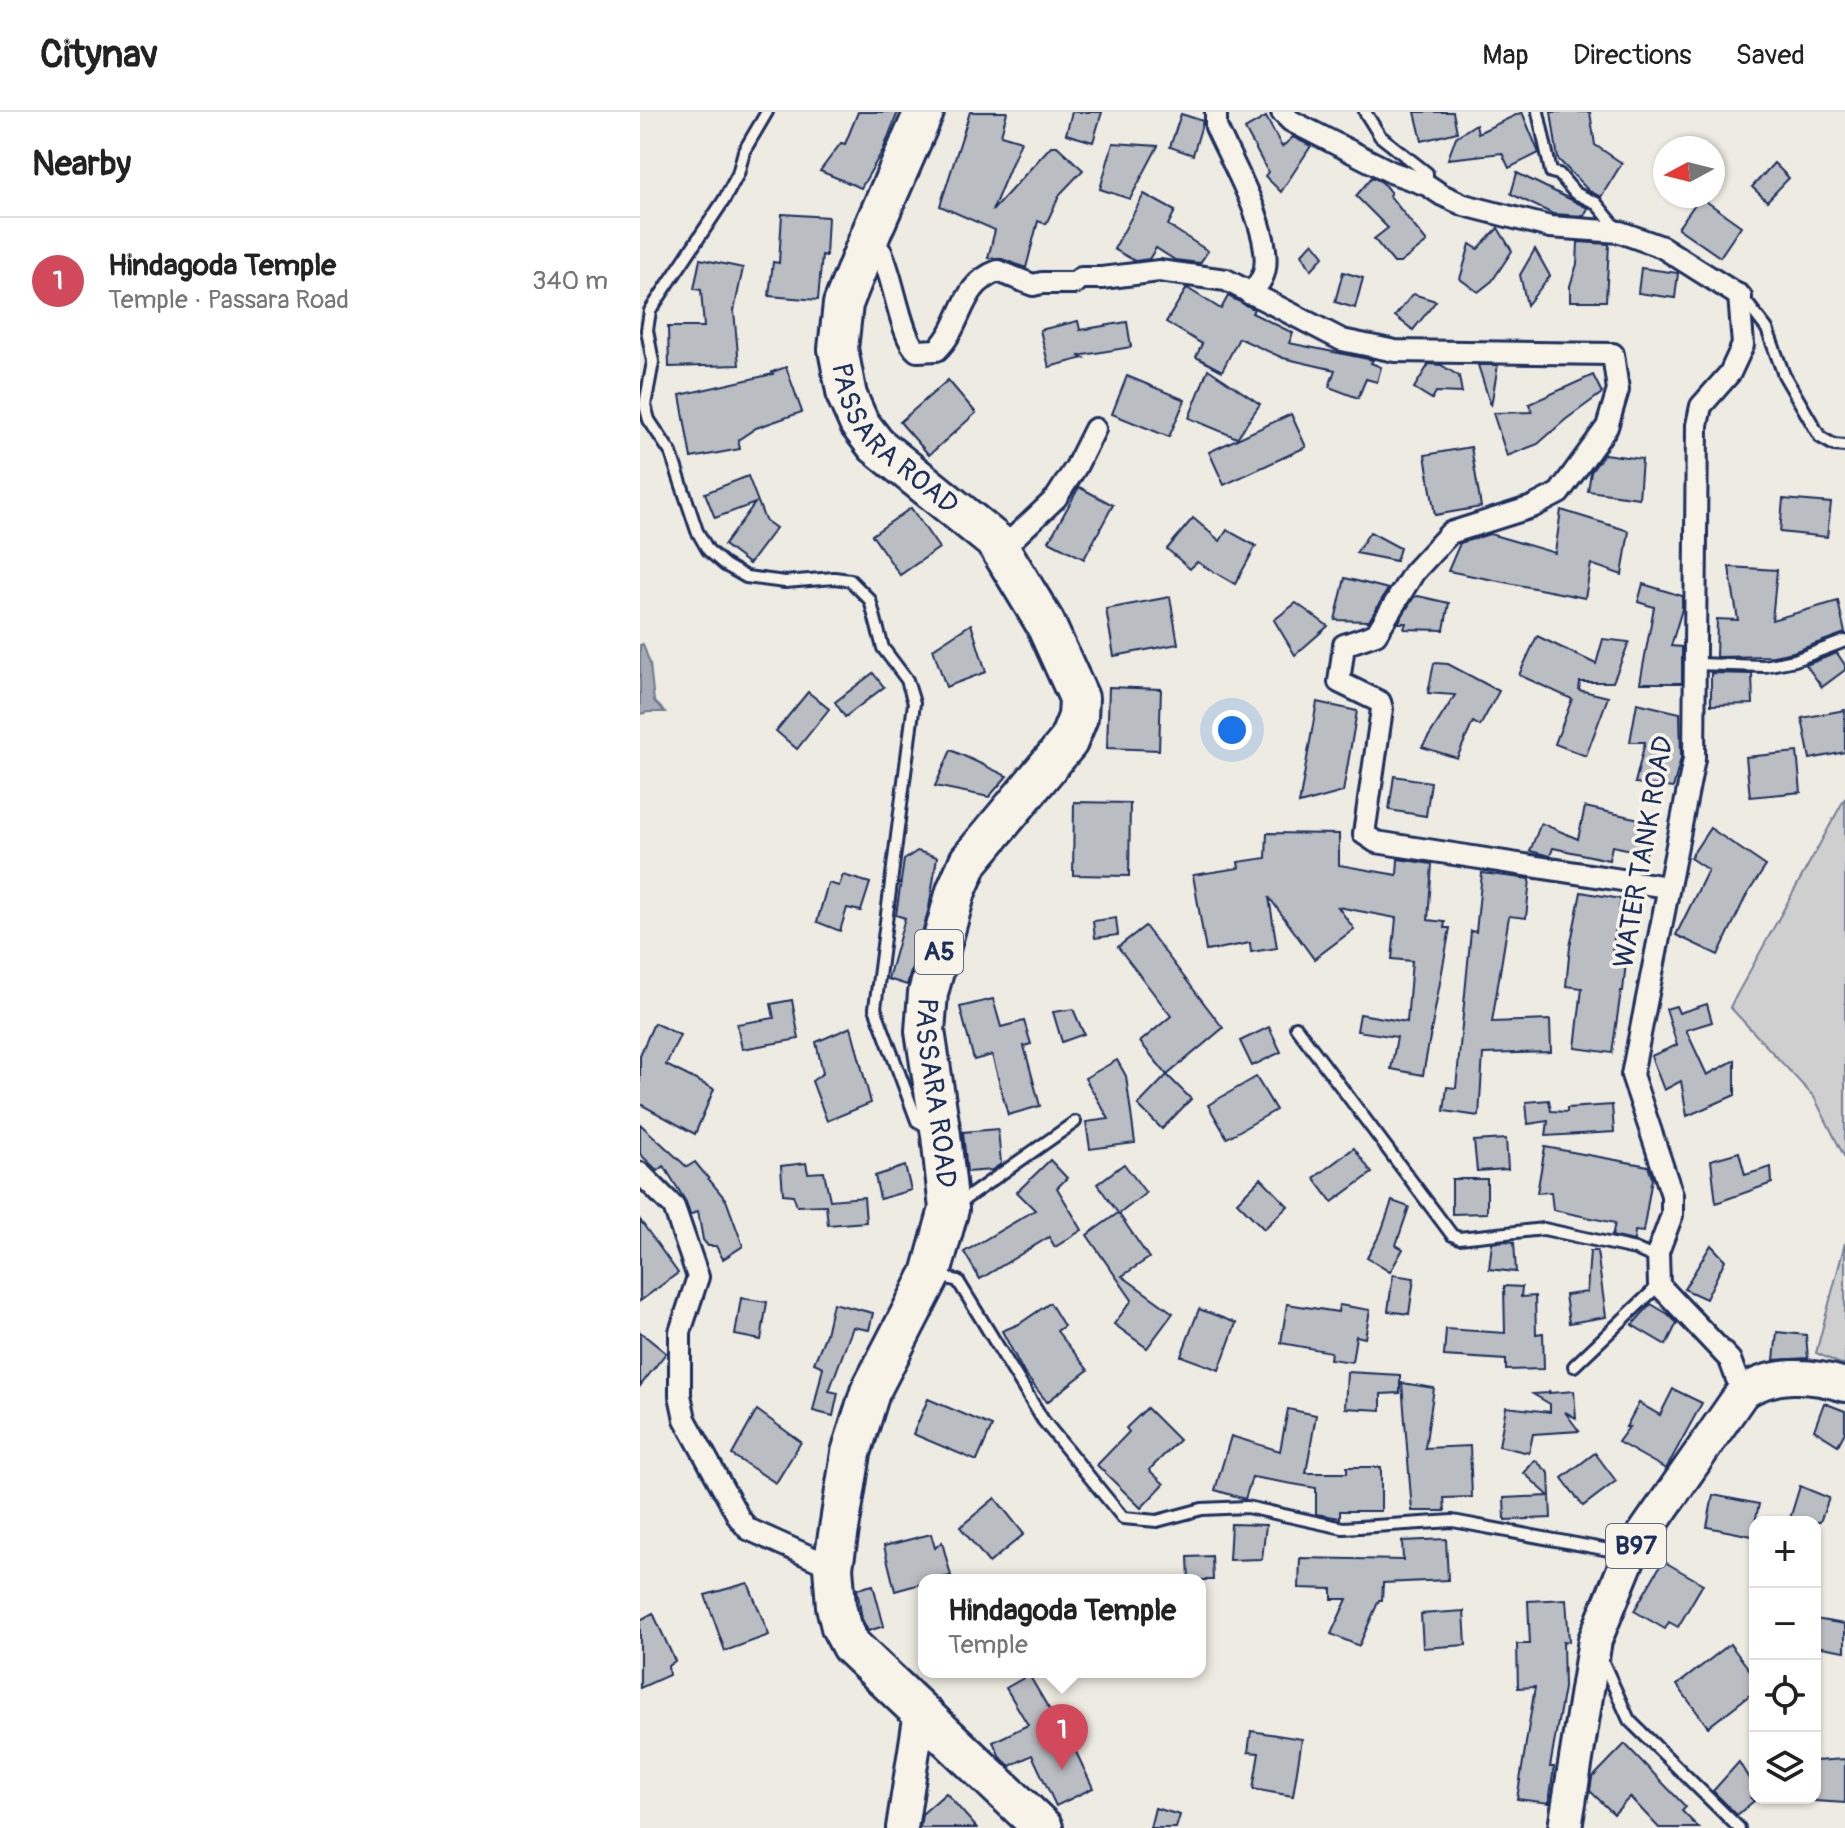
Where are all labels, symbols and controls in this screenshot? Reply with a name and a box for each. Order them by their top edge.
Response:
text: Citynav [40,31,158,79]
text: Map [1482,38,1529,73]
text: Directions [1573,38,1692,73]
text: Saved [1736,38,1805,73]
north arrow [1653,136,1725,208]
text: Nearby [32,143,131,186]
text: Hindagoda Temple [108,247,336,284]
text: 1 [53,265,63,297]
text: 340 m [532,265,608,297]
text: Temple · Passara Road [108,284,349,316]
street label: PASSARA ROAD [824,360,965,522]
your location [1212,710,1252,750]
street label: WATER TANK ROAD [1606,733,1682,971]
road number: A5 [915,930,963,974]
street label: PASSARA ROAD [907,996,964,1190]
map controls [1749,1516,1821,1804]
button: + [1749,1516,1821,1588]
road number: B97 [1606,1524,1666,1568]
popup [918,1574,1206,1678]
button: − [1749,1588,1821,1660]
text: Hindagoda Temple [948,1592,1176,1629]
text: Temple [948,1629,1028,1661]
button: locate [1749,1660,1821,1732]
pin: 1 [1036,1704,1088,1770]
button: layers [1749,1732,1821,1804]

